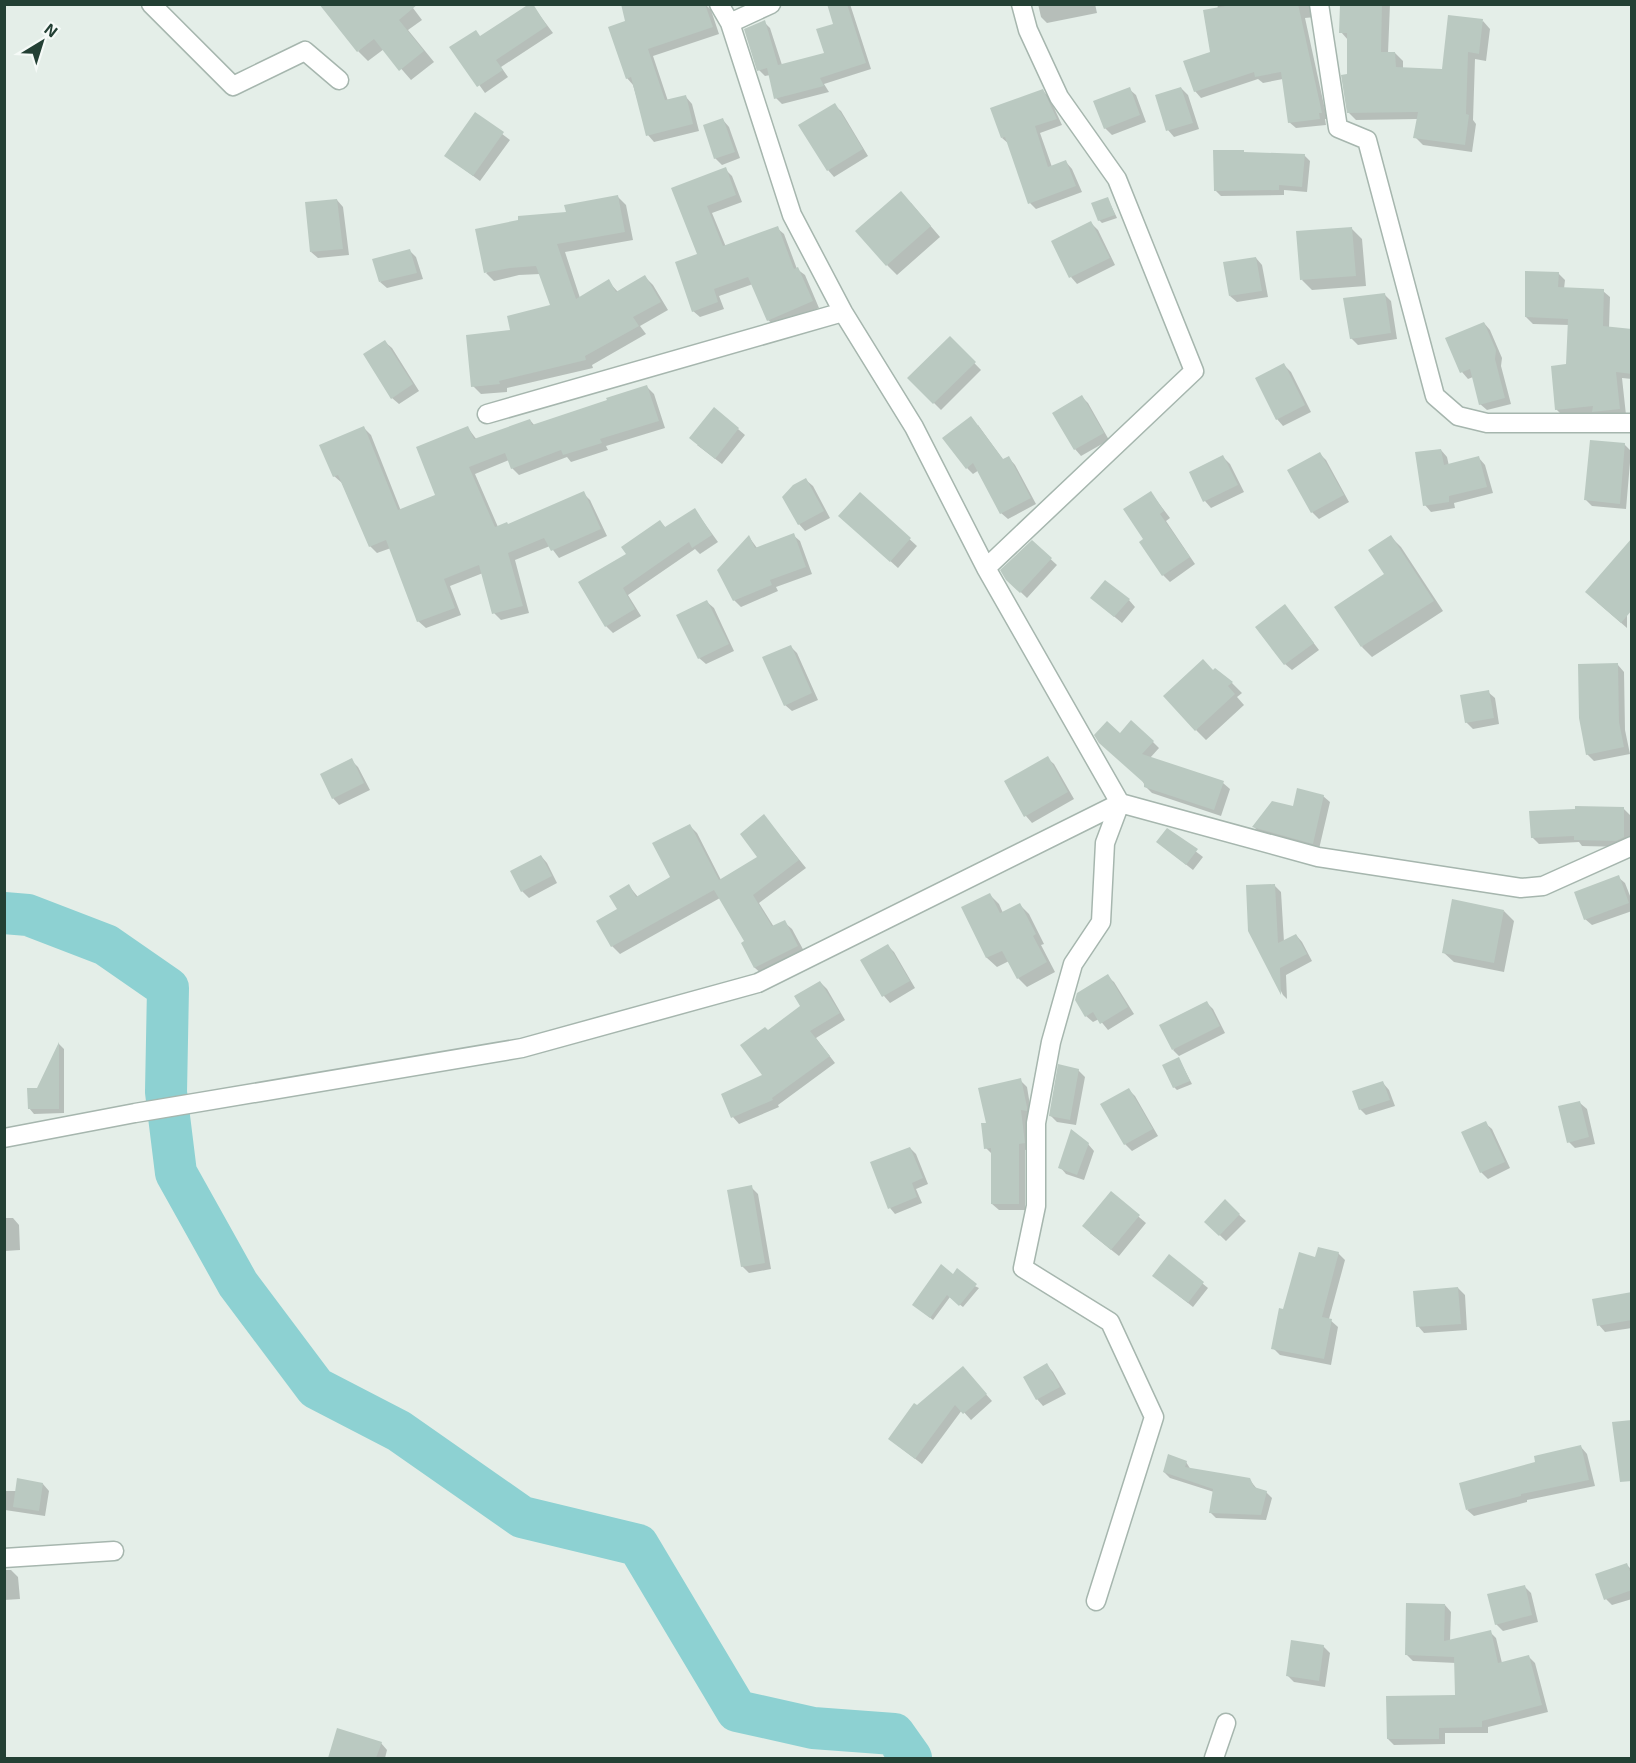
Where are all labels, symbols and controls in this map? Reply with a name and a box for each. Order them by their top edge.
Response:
north arrow [12,12,72,72]
text: N [41,19,62,41]

